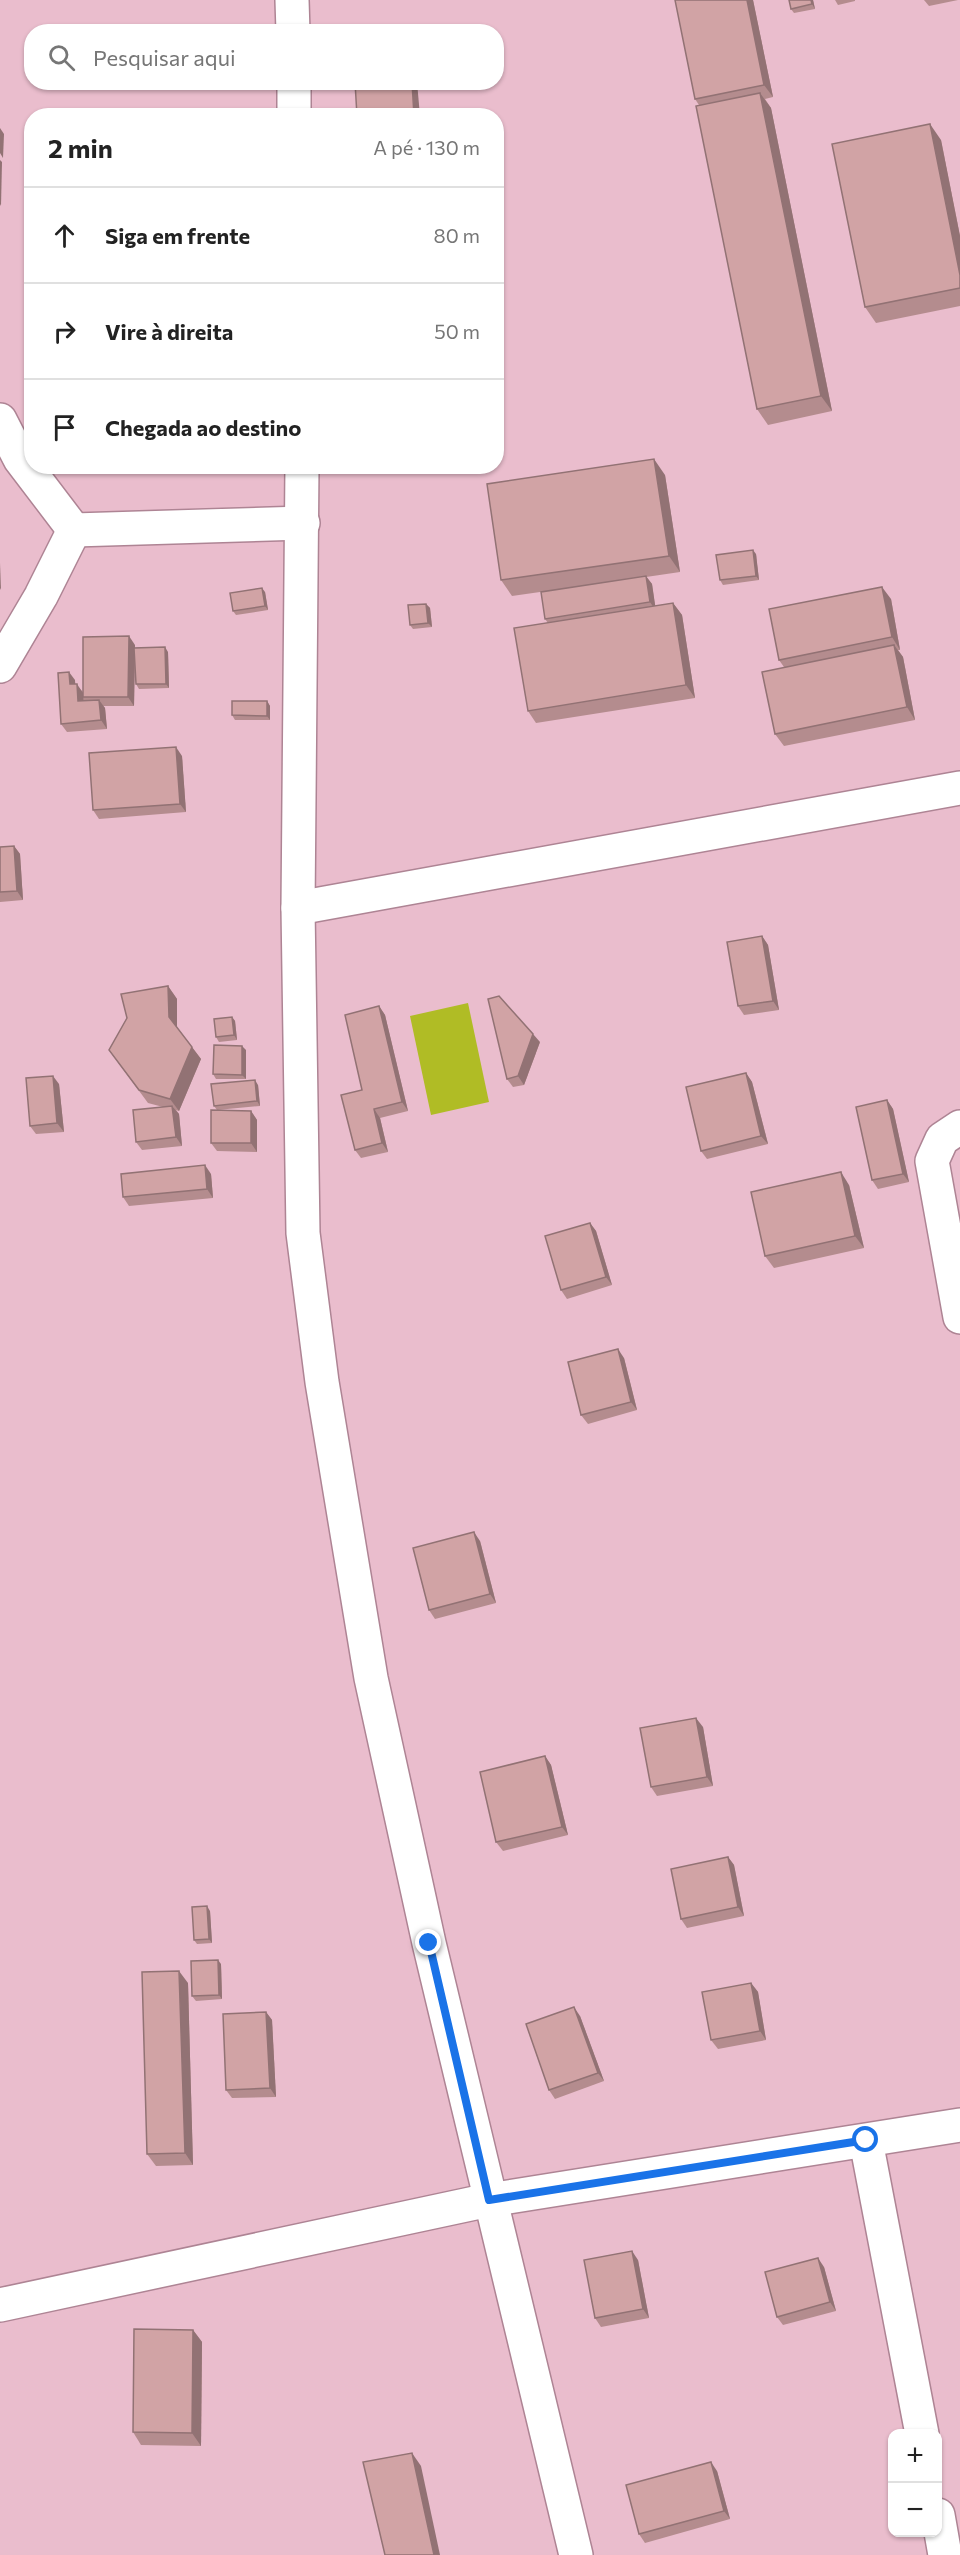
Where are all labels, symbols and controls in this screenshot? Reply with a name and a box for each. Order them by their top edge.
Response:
search box [24,24,504,90]
icon: search [45,41,78,74]
text: Pesquisar aqui [93,44,236,71]
text: 2 min [48,132,113,163]
text: A pé · 130 m [373,135,480,159]
icon: ahead [48,219,81,252]
text: Siga em frente [105,222,250,249]
text: 80 m [434,223,480,247]
icon: right [48,315,81,348]
text: Vire à direita [105,318,233,345]
text: 50 m [434,319,480,343]
icon: arrive [48,411,81,444]
text: Chegada ao destino [105,414,301,441]
route end [415,1929,441,1955]
route start [852,2126,878,2152]
map controls [888,2429,942,2537]
button: + [888,2429,942,2483]
button: − [888,2483,942,2537]

